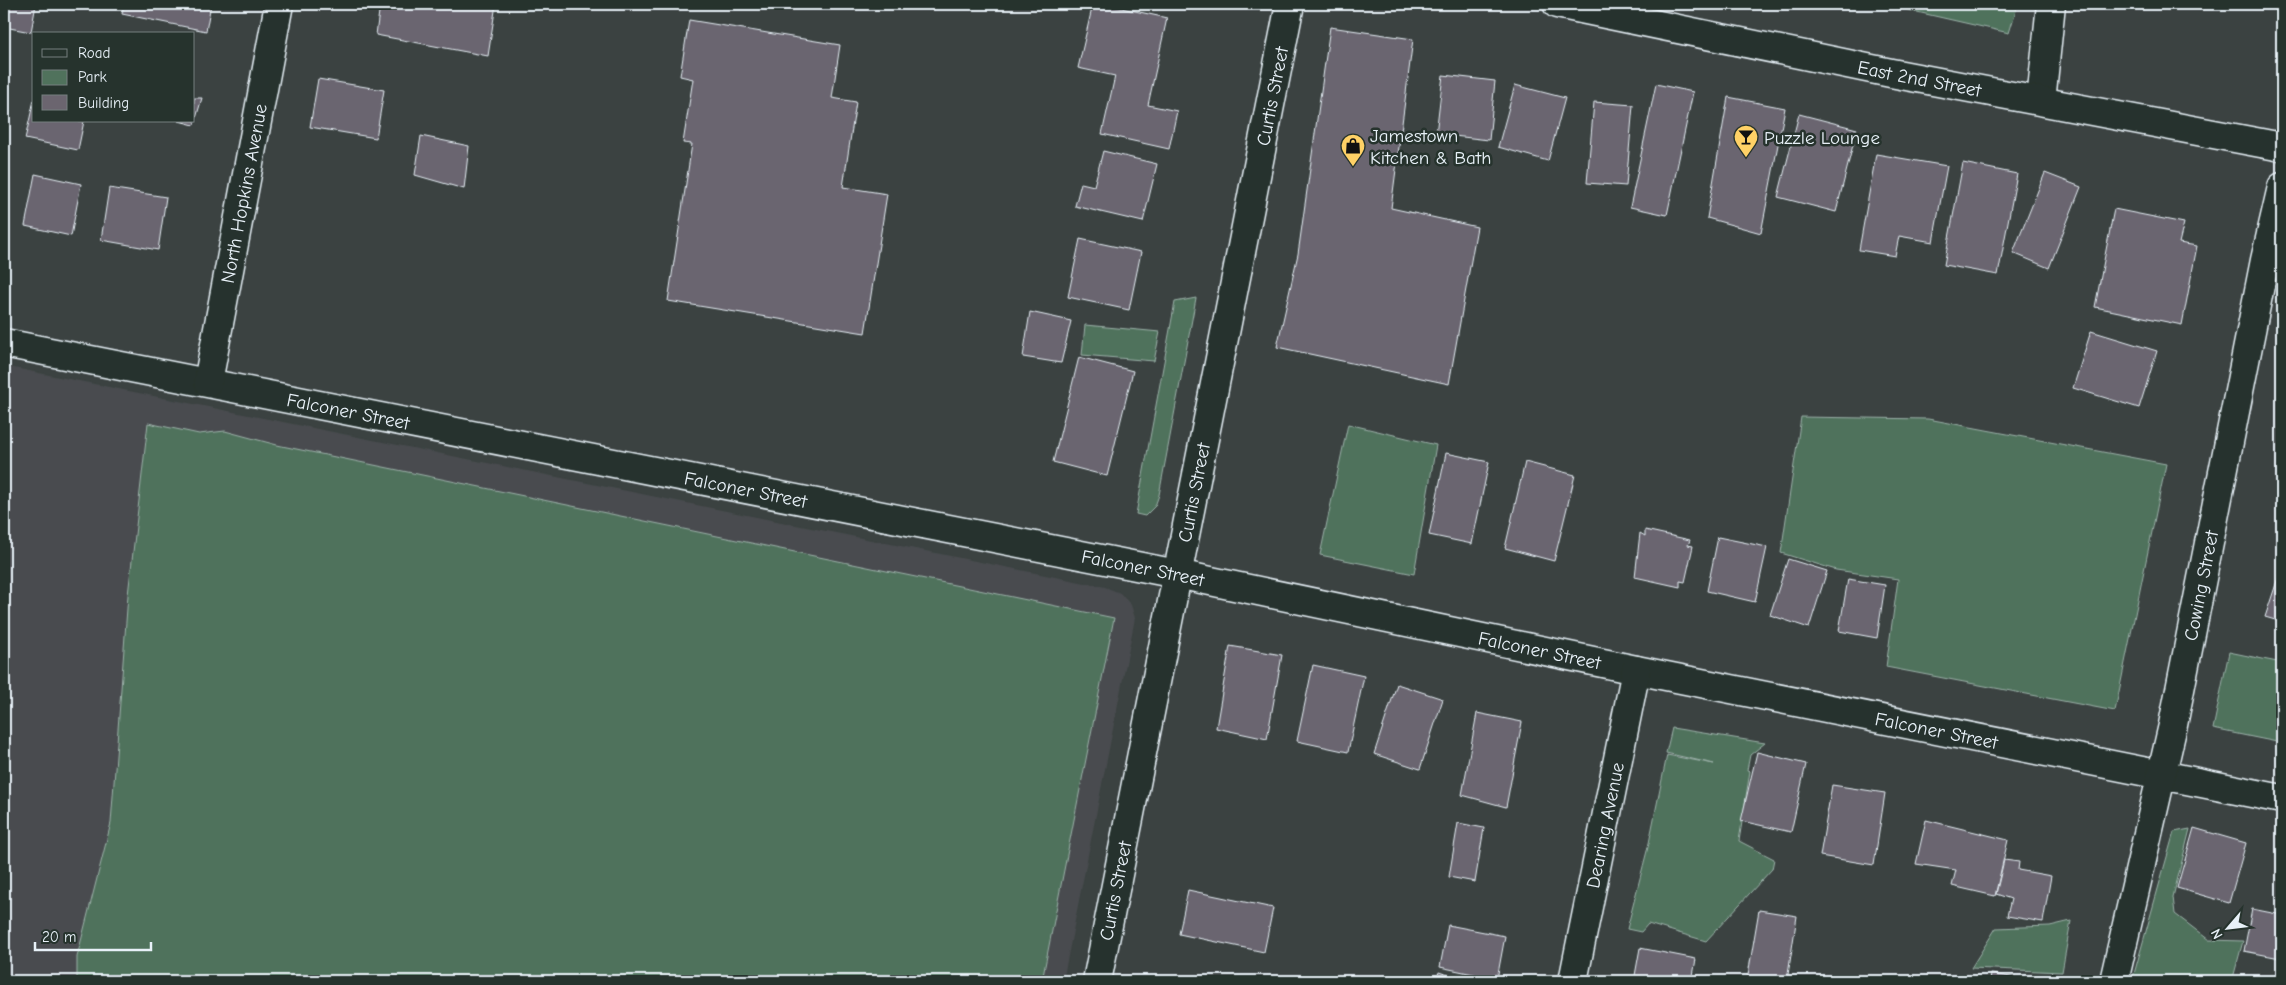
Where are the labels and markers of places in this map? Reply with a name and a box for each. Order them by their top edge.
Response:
bar icon: Puzzle Lounge [1733,124,1759,158]
place label: Jamestown Kitchen & Bath [1370,125,1491,169]
place label: Puzzle Lounge [1764,127,1880,149]
shop icon: Jamestown Kitchen & Bath [1340,133,1366,167]

